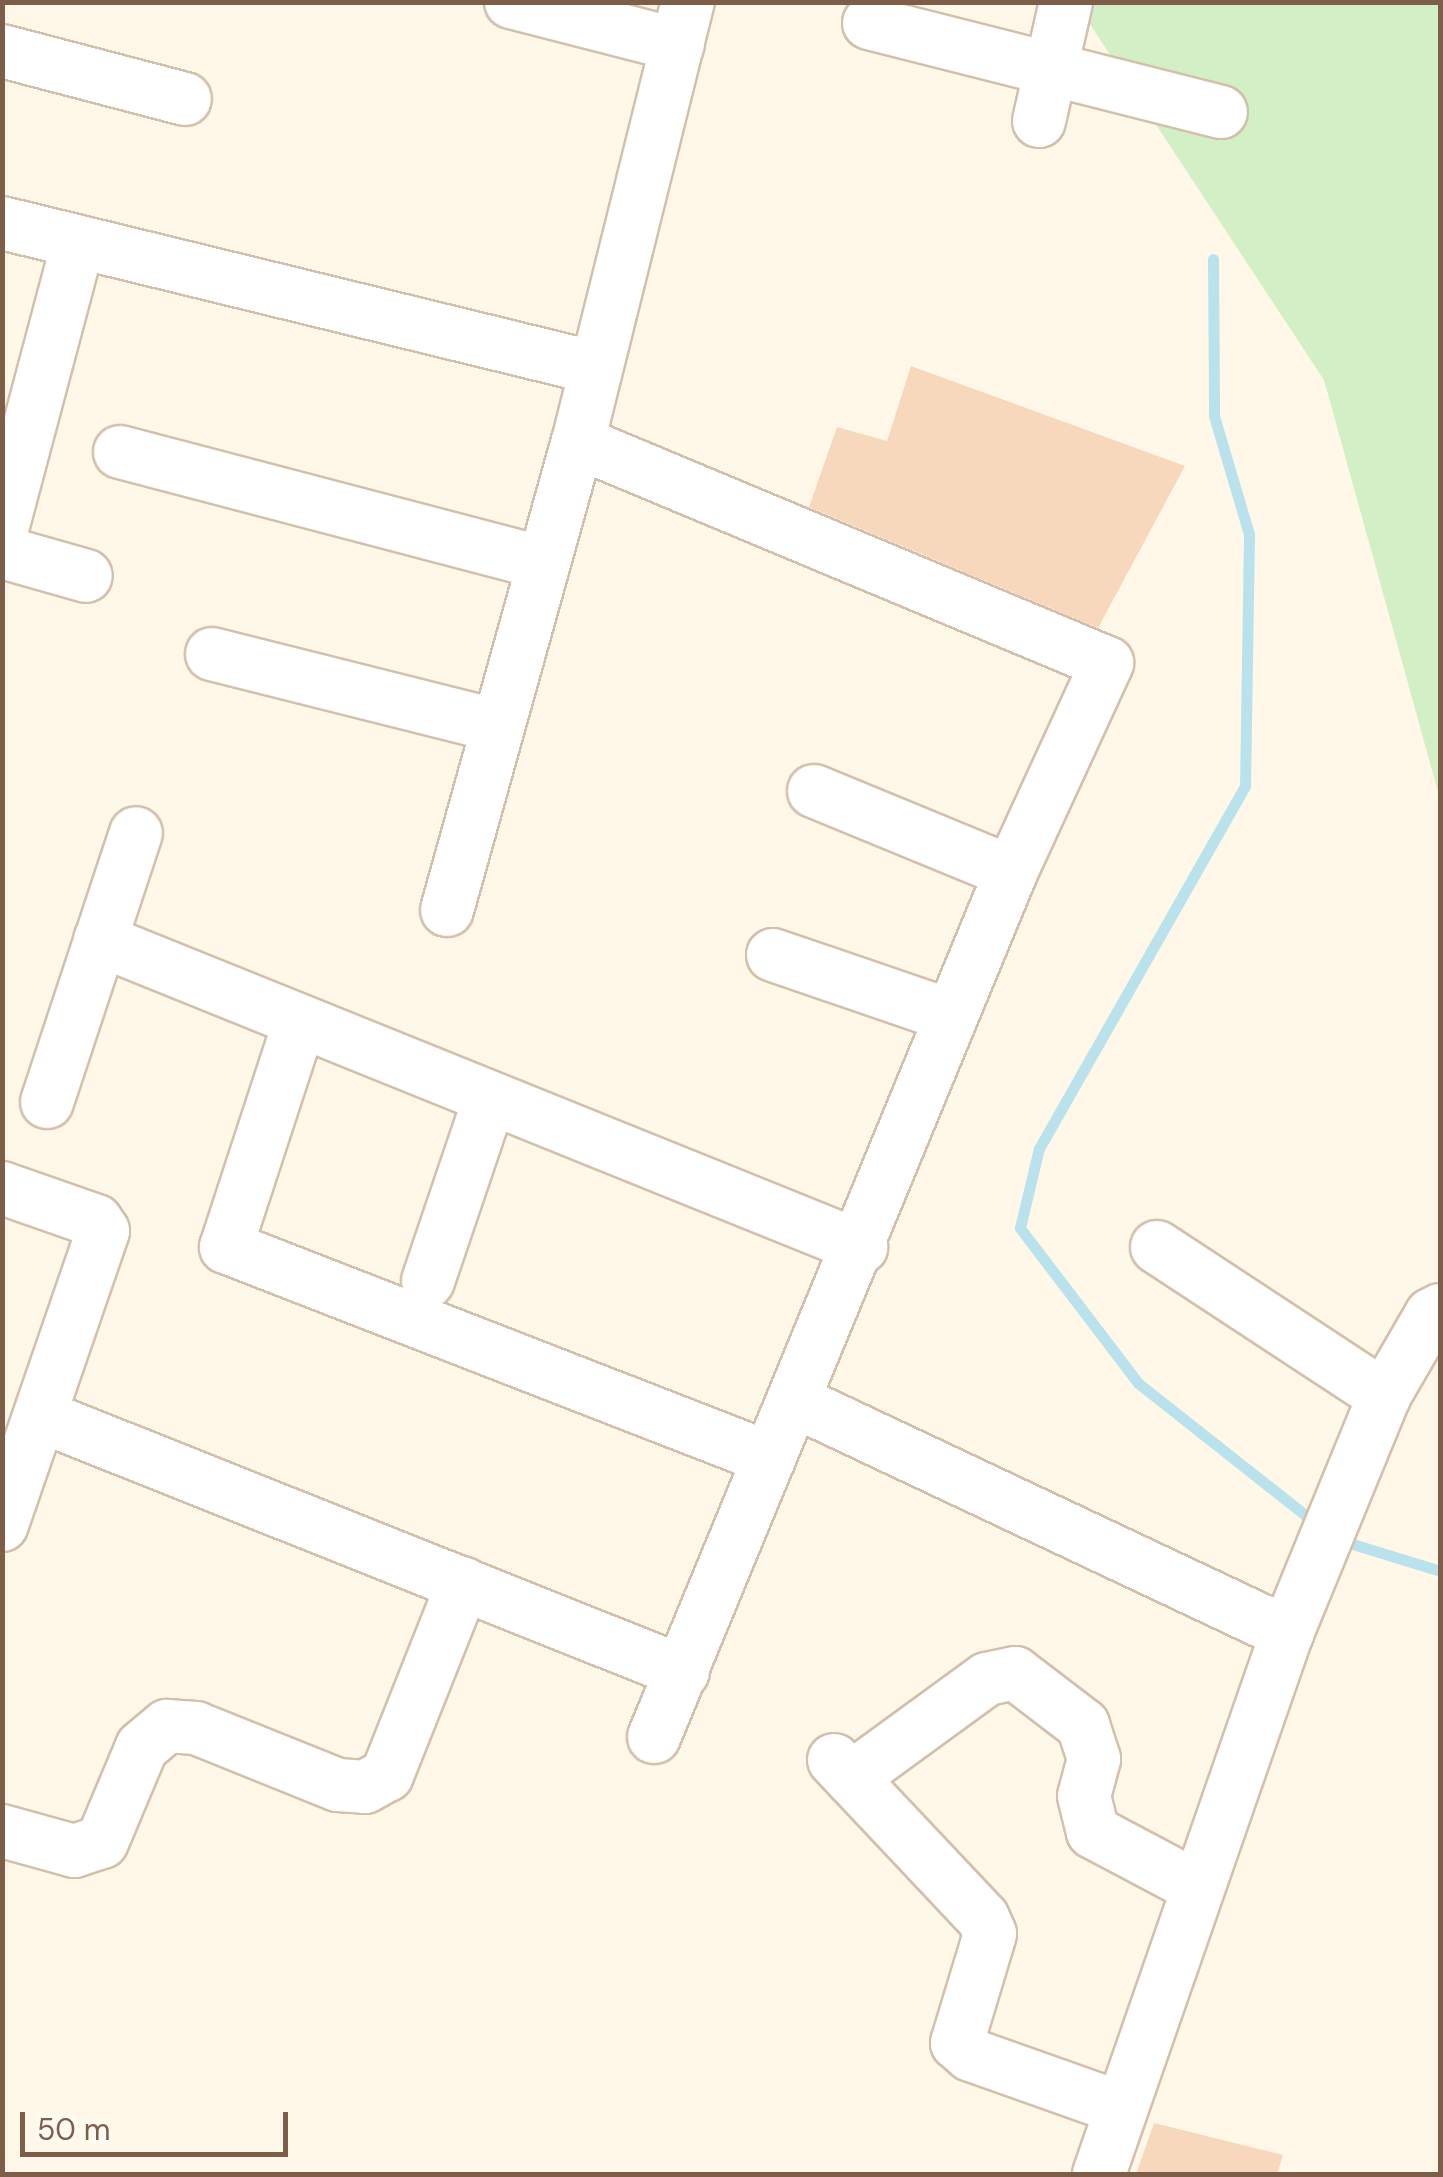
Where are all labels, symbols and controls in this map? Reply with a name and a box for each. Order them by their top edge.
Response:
scale bar [25,2092,292,2154]
text: 50 m [37,2110,111,2149]

